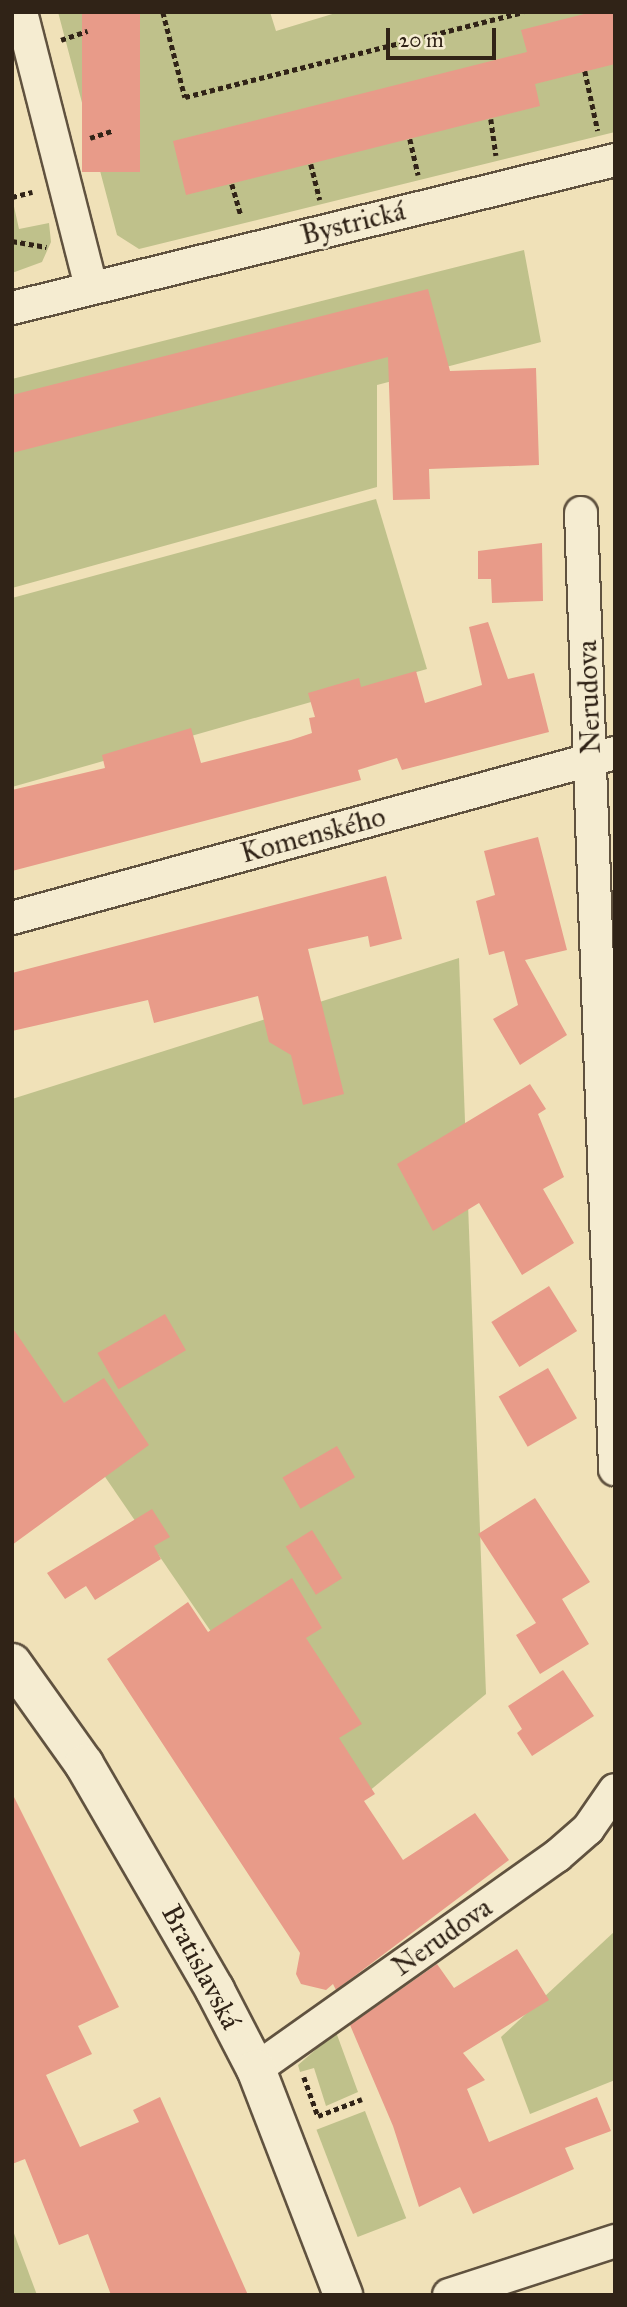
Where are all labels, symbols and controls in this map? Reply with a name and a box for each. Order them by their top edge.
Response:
scale bar [389,14,499,58]
text: 20 m [399,27,444,53]
street label: Bystrická [297,194,409,252]
street label: Nerudova [570,640,608,754]
street label: Komenského [237,800,389,870]
street label: Nerudova [386,1891,498,1983]
street label: Bratislavská [154,1899,248,2035]

